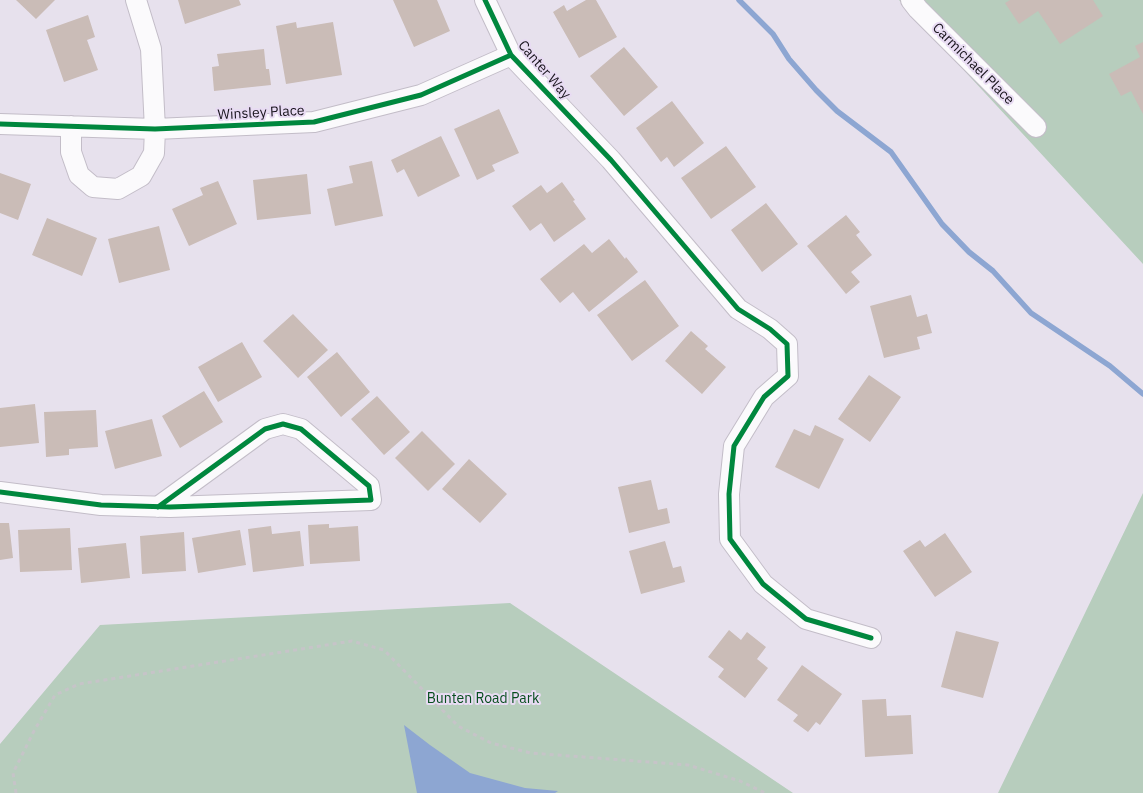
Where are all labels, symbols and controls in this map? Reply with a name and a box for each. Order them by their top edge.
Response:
street label: Carmichael Place [929,20,1017,108]
street label: Canter Way [514,37,574,103]
street label: Winsley Place [217,102,305,124]
park label: Bunten Road Park [427,691,539,707]

